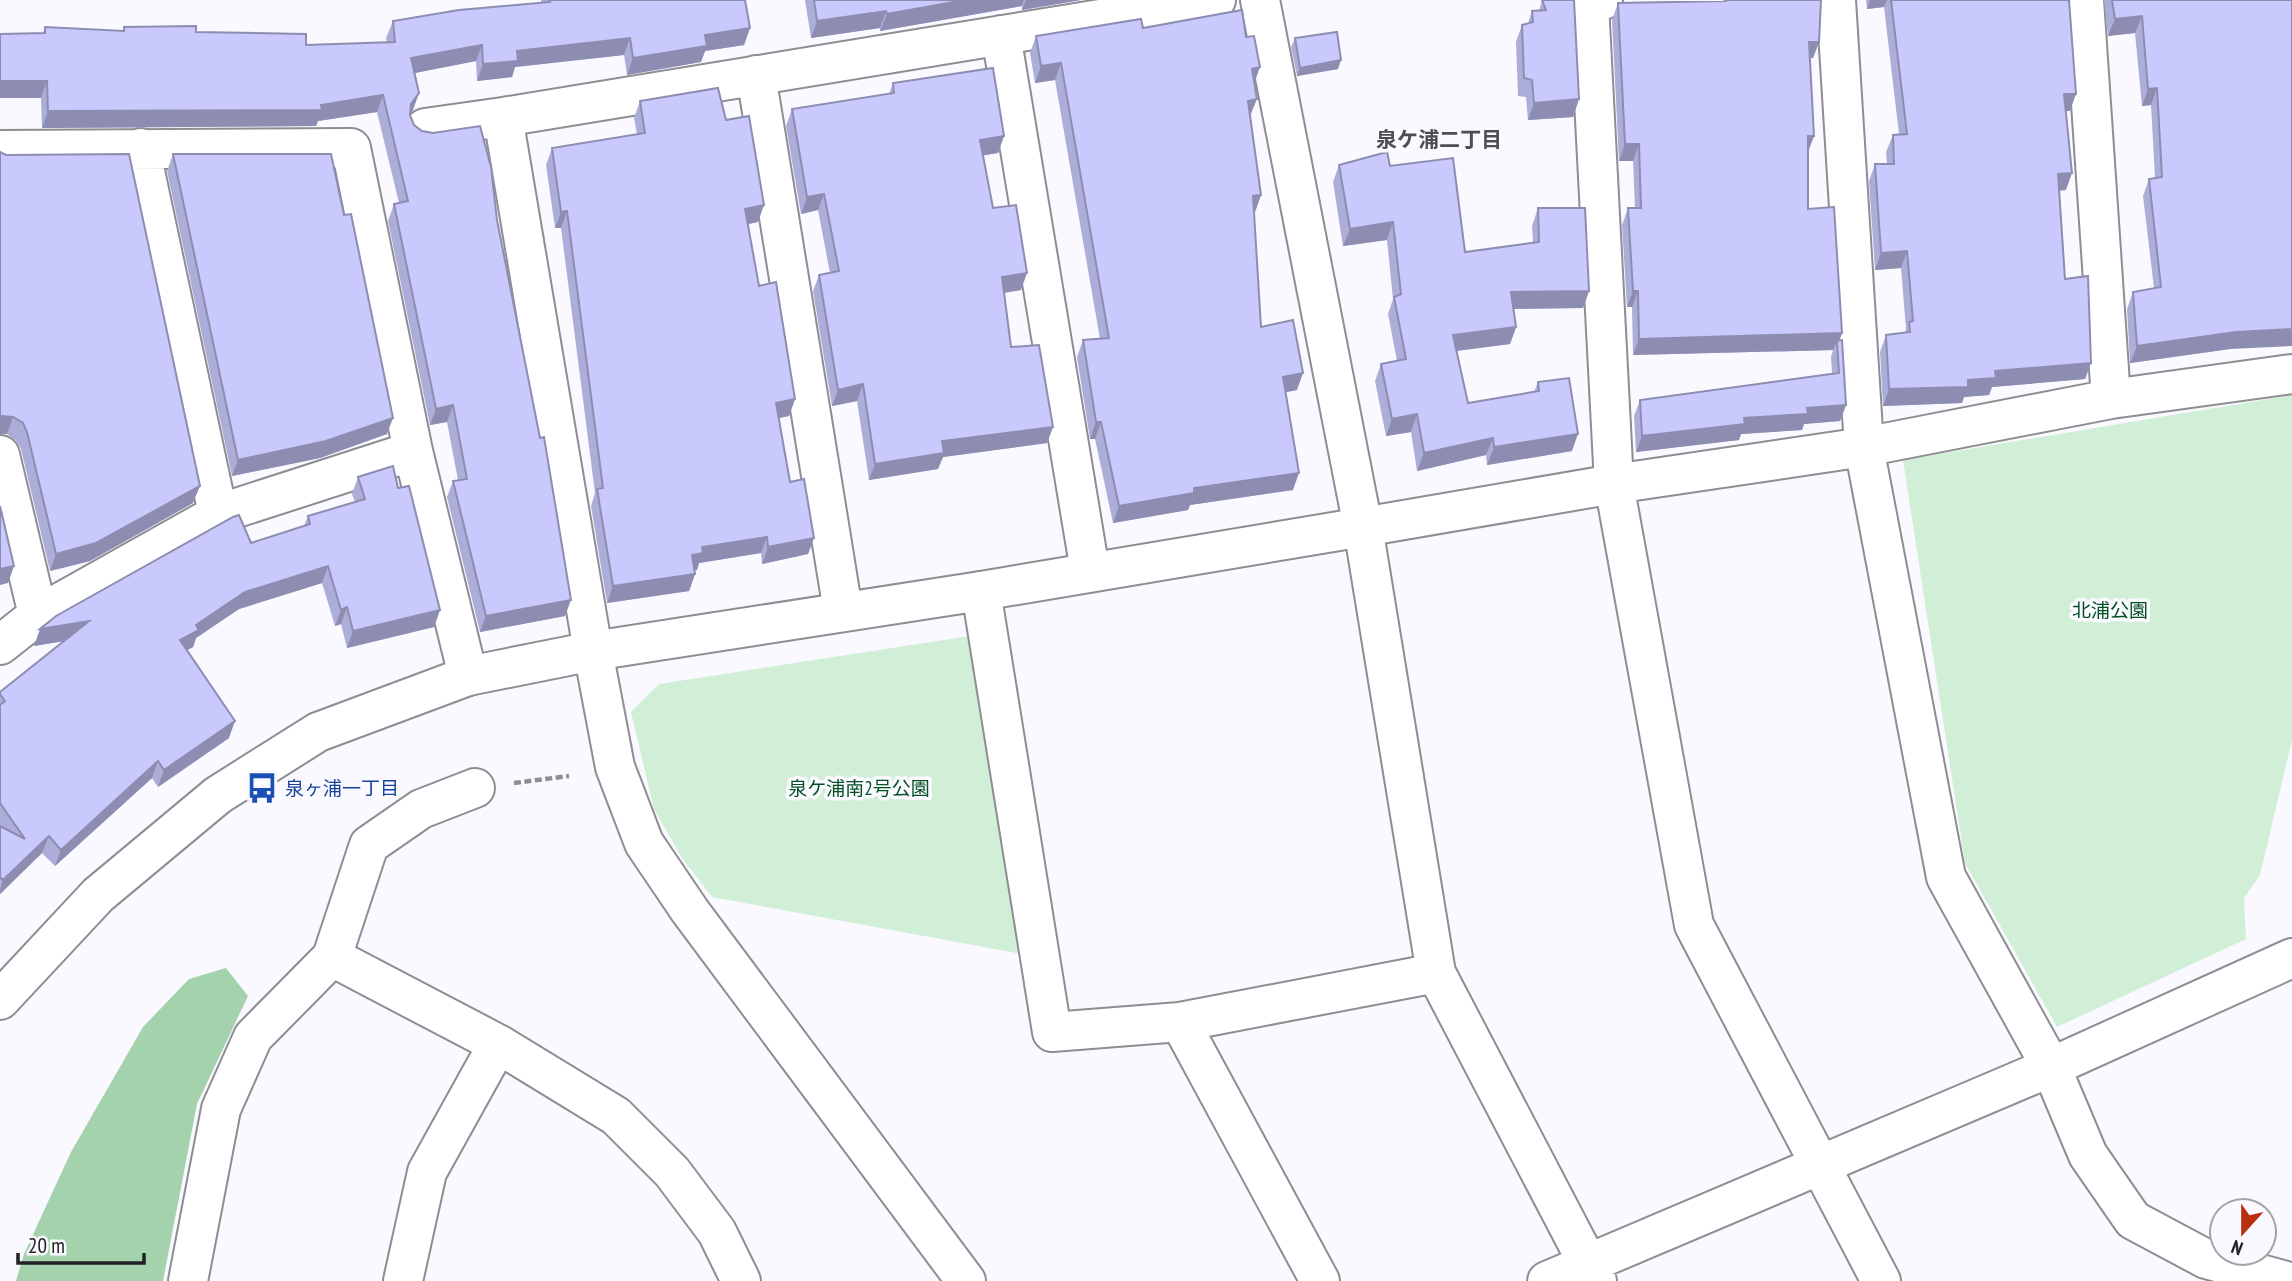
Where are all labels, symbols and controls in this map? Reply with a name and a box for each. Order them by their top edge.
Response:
district label: 泉ケ浦二丁目 [1376,126,1502,153]
park label: 北浦公園 [2072,598,2148,622]
bus stop icon: 泉ヶ浦一丁目 [245,771,279,805]
place label: 泉ヶ浦一丁目 [285,776,399,800]
park label: 泉ケ浦南2号公園 [788,776,930,800]
north arrow [2208,1197,2278,1267]
scale bar [18,1222,144,1266]
text: 20 m [28,1232,65,1259]
text: N [2228,1235,2246,1261]

